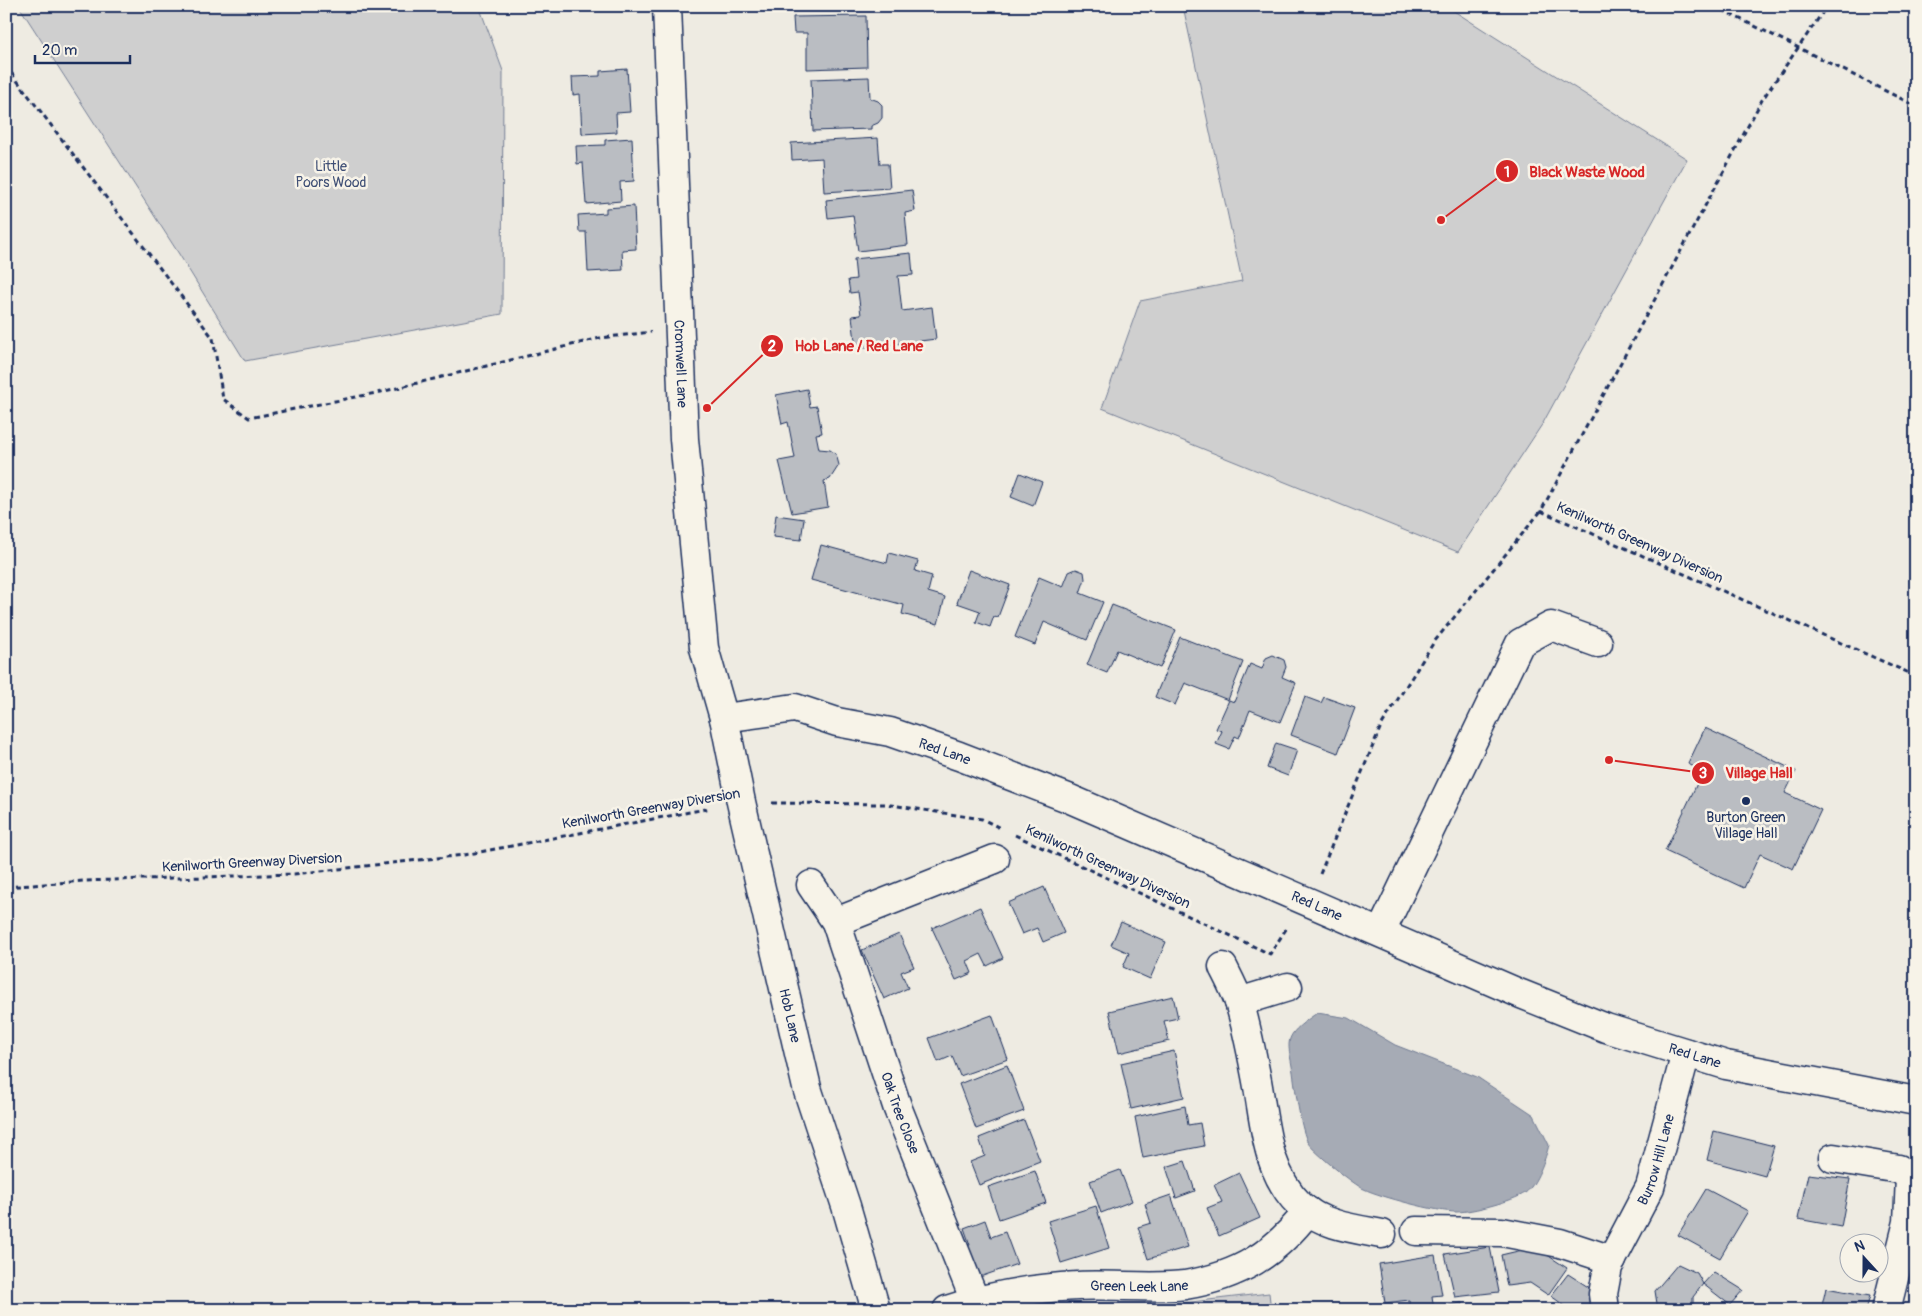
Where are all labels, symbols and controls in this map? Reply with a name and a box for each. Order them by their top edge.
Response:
scale bar [35,32,130,64]
text: 20 m [42,41,77,60]
callout: Black Waste Wood [1494,156,1655,186]
park label: Little Poors Wood [296,158,367,191]
text: 1 [1504,163,1510,182]
text: Black Waste Wood [1529,163,1645,182]
street label: Cromwell Lane [670,320,691,408]
callout: Hob Lane / Red Lane [760,331,933,361]
text: 2 [768,337,776,356]
text: Hob Lane / Red Lane [795,337,924,356]
street label: Kenilworth Greenway Diversion [1554,498,1726,587]
street label: Red Lane [917,735,973,769]
callout: Village Hall [1691,758,1803,788]
text: 3 [1699,764,1707,783]
text: Village Hall [1725,764,1793,783]
street label: Kenilworth Greenway Diversion [561,784,741,833]
marker: Burton Green Village Hall [1740,795,1752,807]
place label: Burton Green Village Hall [1706,809,1786,842]
street label: Kenilworth Greenway Diversion [1022,821,1193,912]
street label: Kenilworth Greenway Diversion [162,849,343,876]
street label: Red Lane [1289,888,1345,925]
street label: Hob Lane [775,987,804,1045]
street label: Red Lane [1667,1040,1723,1072]
street label: Oak Tree Close [877,1070,923,1156]
street label: Burrow Hill Lane [1634,1112,1678,1208]
north arrow [1840,1234,1890,1284]
text: N [1852,1237,1867,1256]
street label: Green Leek Lane [1090,1277,1190,1296]

